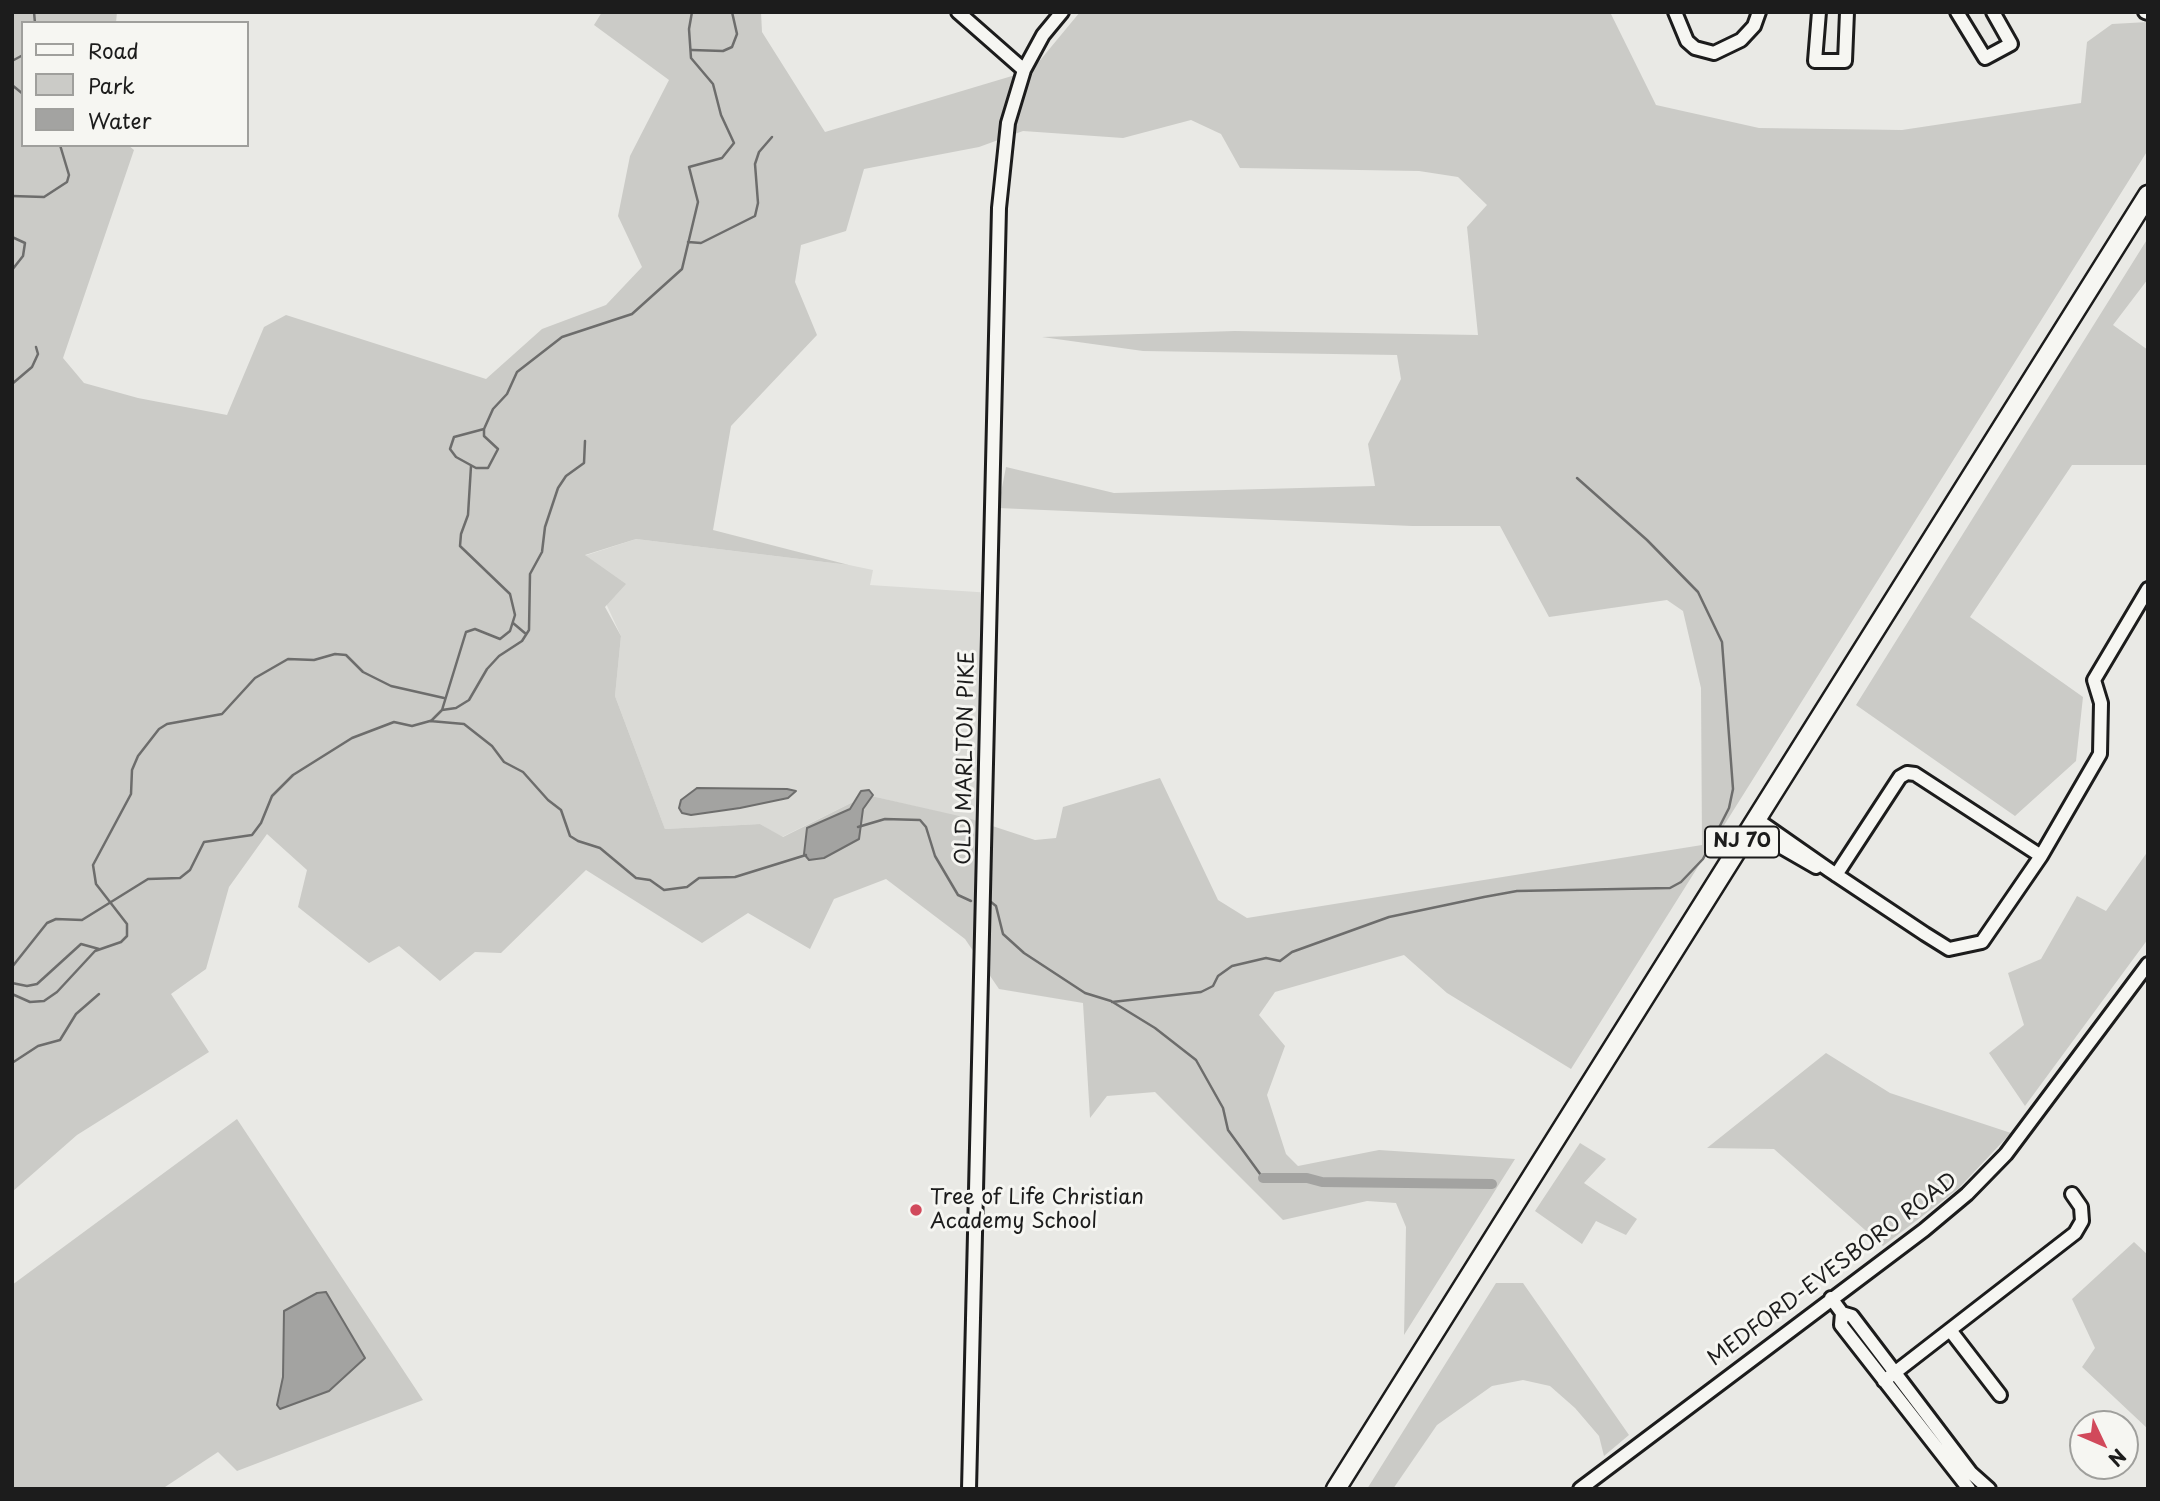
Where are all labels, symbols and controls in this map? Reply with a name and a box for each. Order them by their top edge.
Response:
legend [21,21,248,147]
text: Road [88,34,139,66]
text: Park [88,69,135,101]
text: Water [88,104,151,136]
street label: OLD MARLTON PIKE [952,651,980,865]
road number: NJ 70 [1705,827,1779,858]
street label: MEDFORD-EVESBORO ROAD [1703,1168,1963,1372]
place label: Tree of Life Christian Academy School [930,1185,1144,1235]
marker: Tree of Life Christian Academy School [908,1202,924,1218]
north arrow [2069,1410,2139,1480]
text: N [2102,1443,2133,1473]

